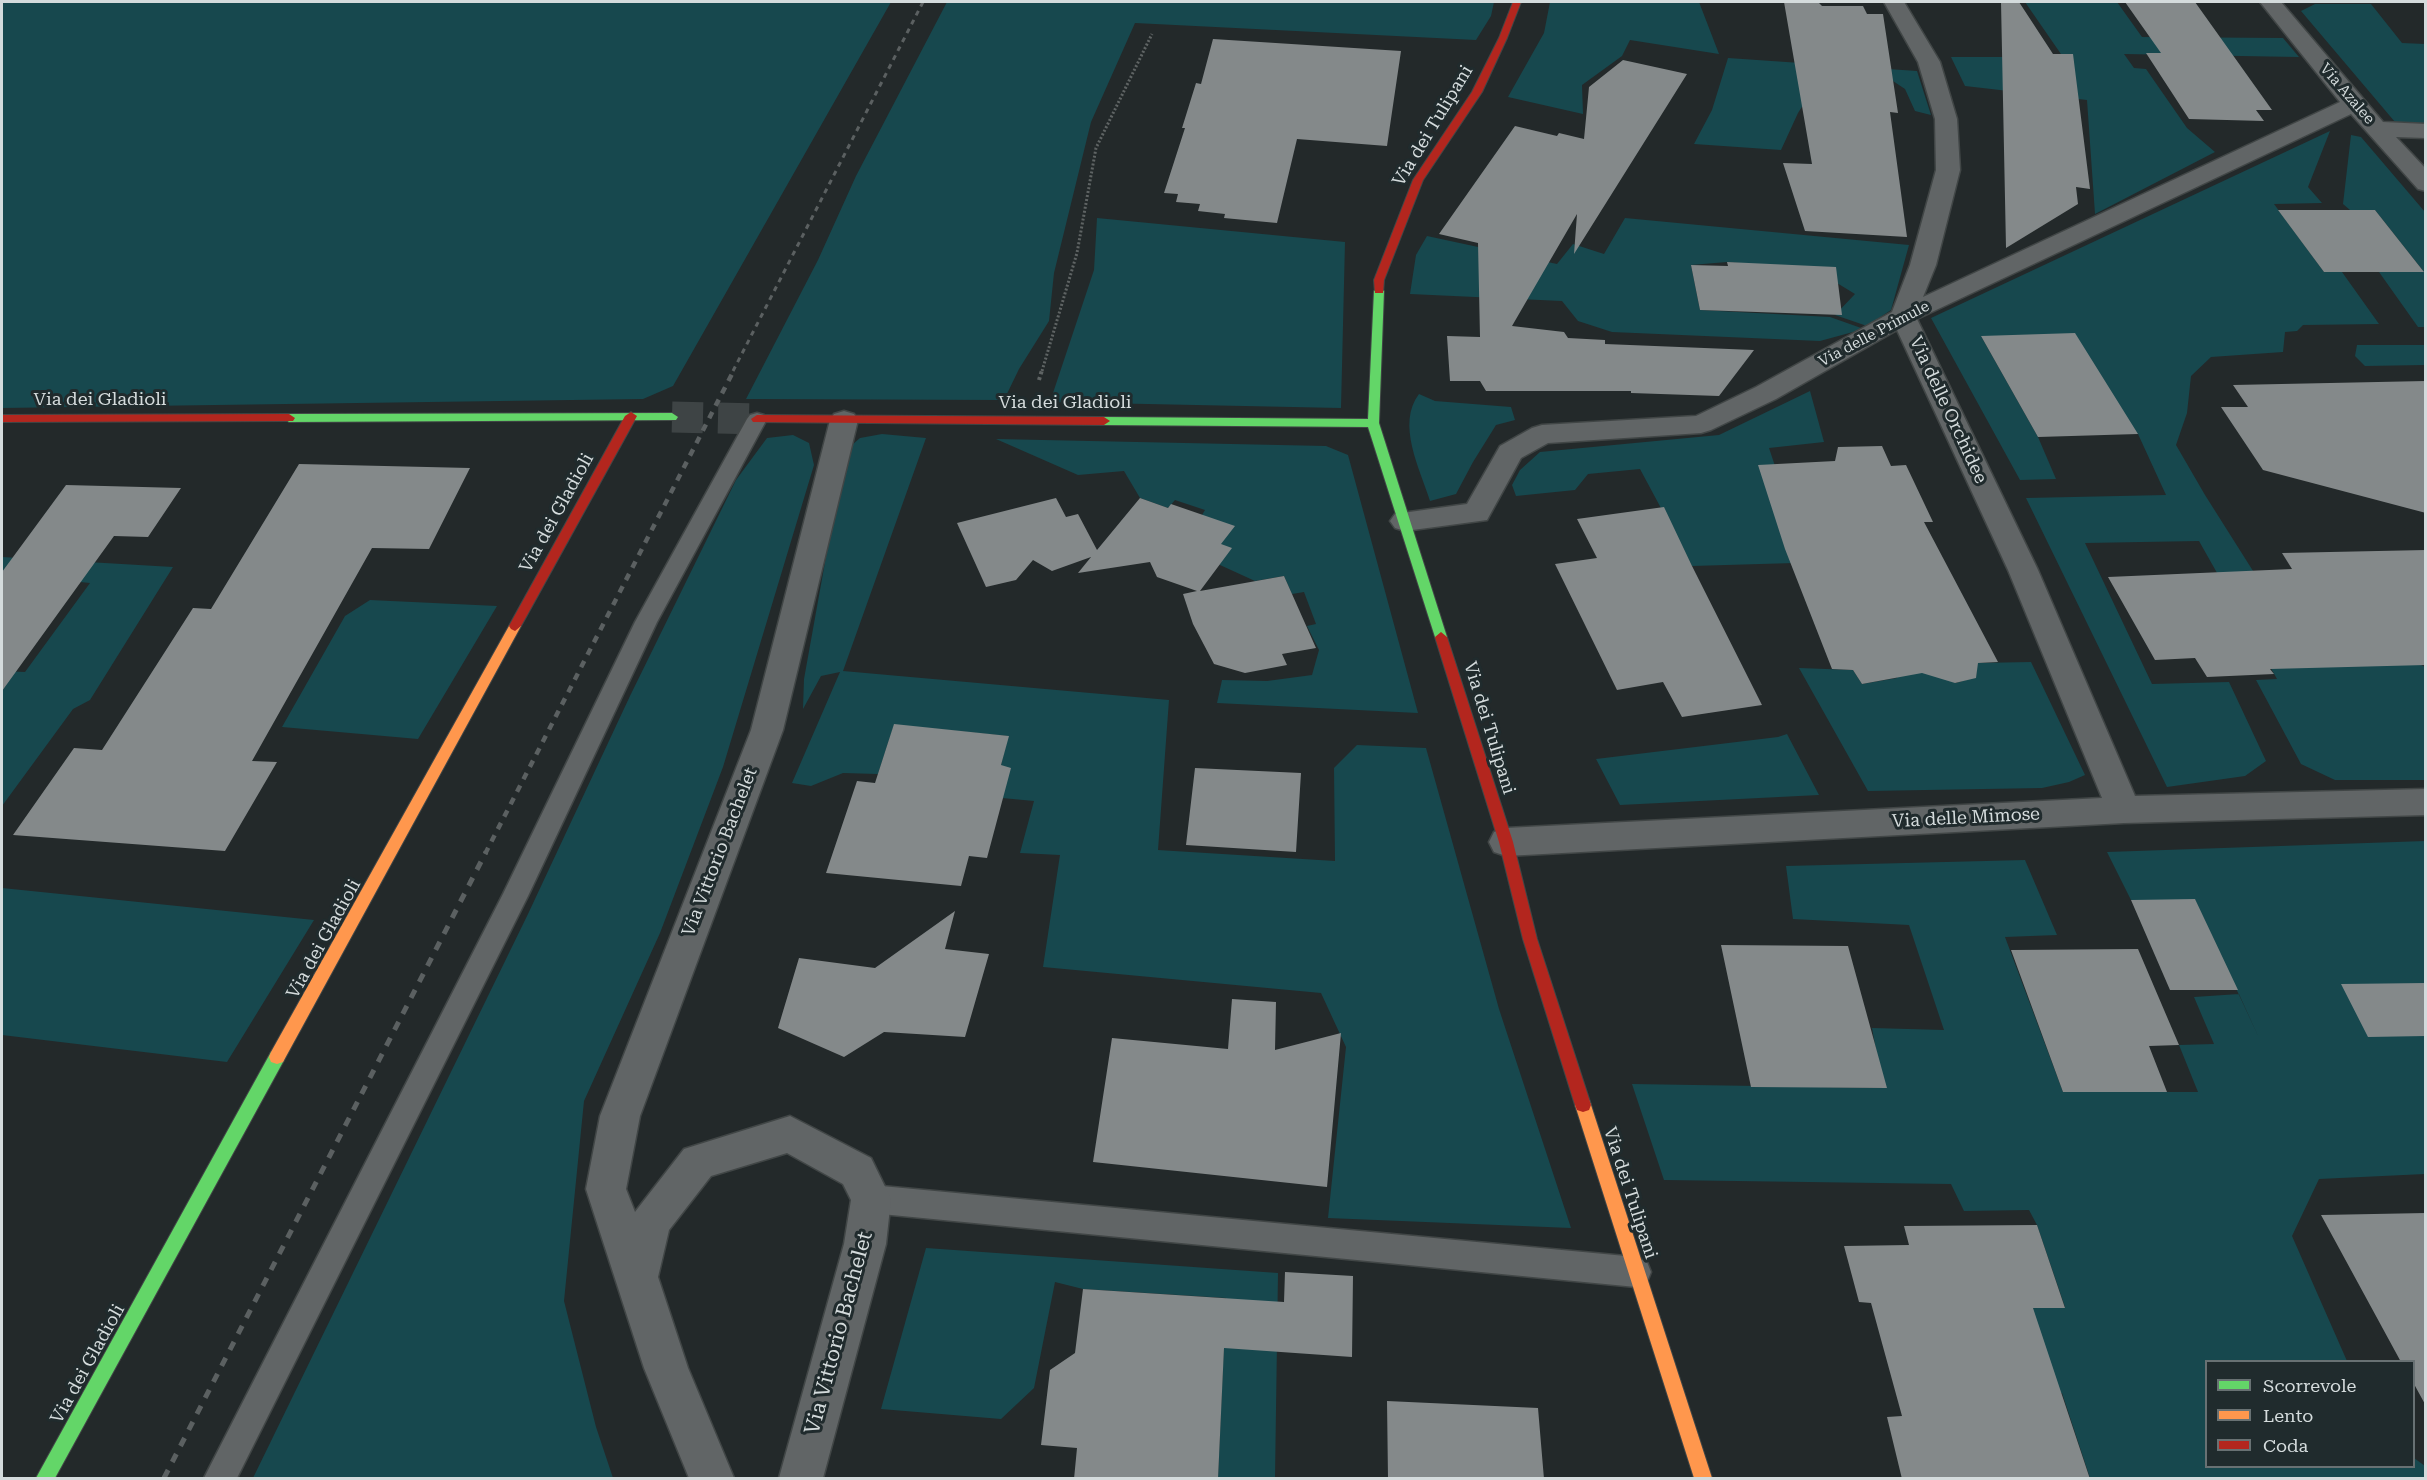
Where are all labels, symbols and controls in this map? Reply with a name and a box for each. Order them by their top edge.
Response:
street label: Via Azalee [2316,60,2378,128]
street label: Via dei Tulipani [1388,62,1478,190]
street label: Via delle Primule [1816,297,1932,371]
street label: Via delle Orchidee [1904,333,1992,487]
street label: Via dei Gladioli [33,389,167,411]
street label: Via dei Gladioli [998,392,1132,414]
street label: Via dei Gladioli [515,450,599,576]
street label: Via dei Tulipani [1459,659,1519,797]
street label: Via Vittorio Bachelet [678,764,762,940]
street label: Via delle Mimose [1891,803,2041,833]
street label: Via dei Gladioli [282,876,366,1002]
street label: Via dei Tulipani [1598,1124,1662,1262]
street label: Via Vittorio Bachelet [800,1229,878,1437]
street label: Via dei Gladioli [46,1301,130,1427]
legend [2205,1360,2415,1468]
text: Scorrevole [2263,1375,2356,1396]
text: Lento [2263,1405,2313,1426]
text: Coda [2263,1435,2308,1456]

